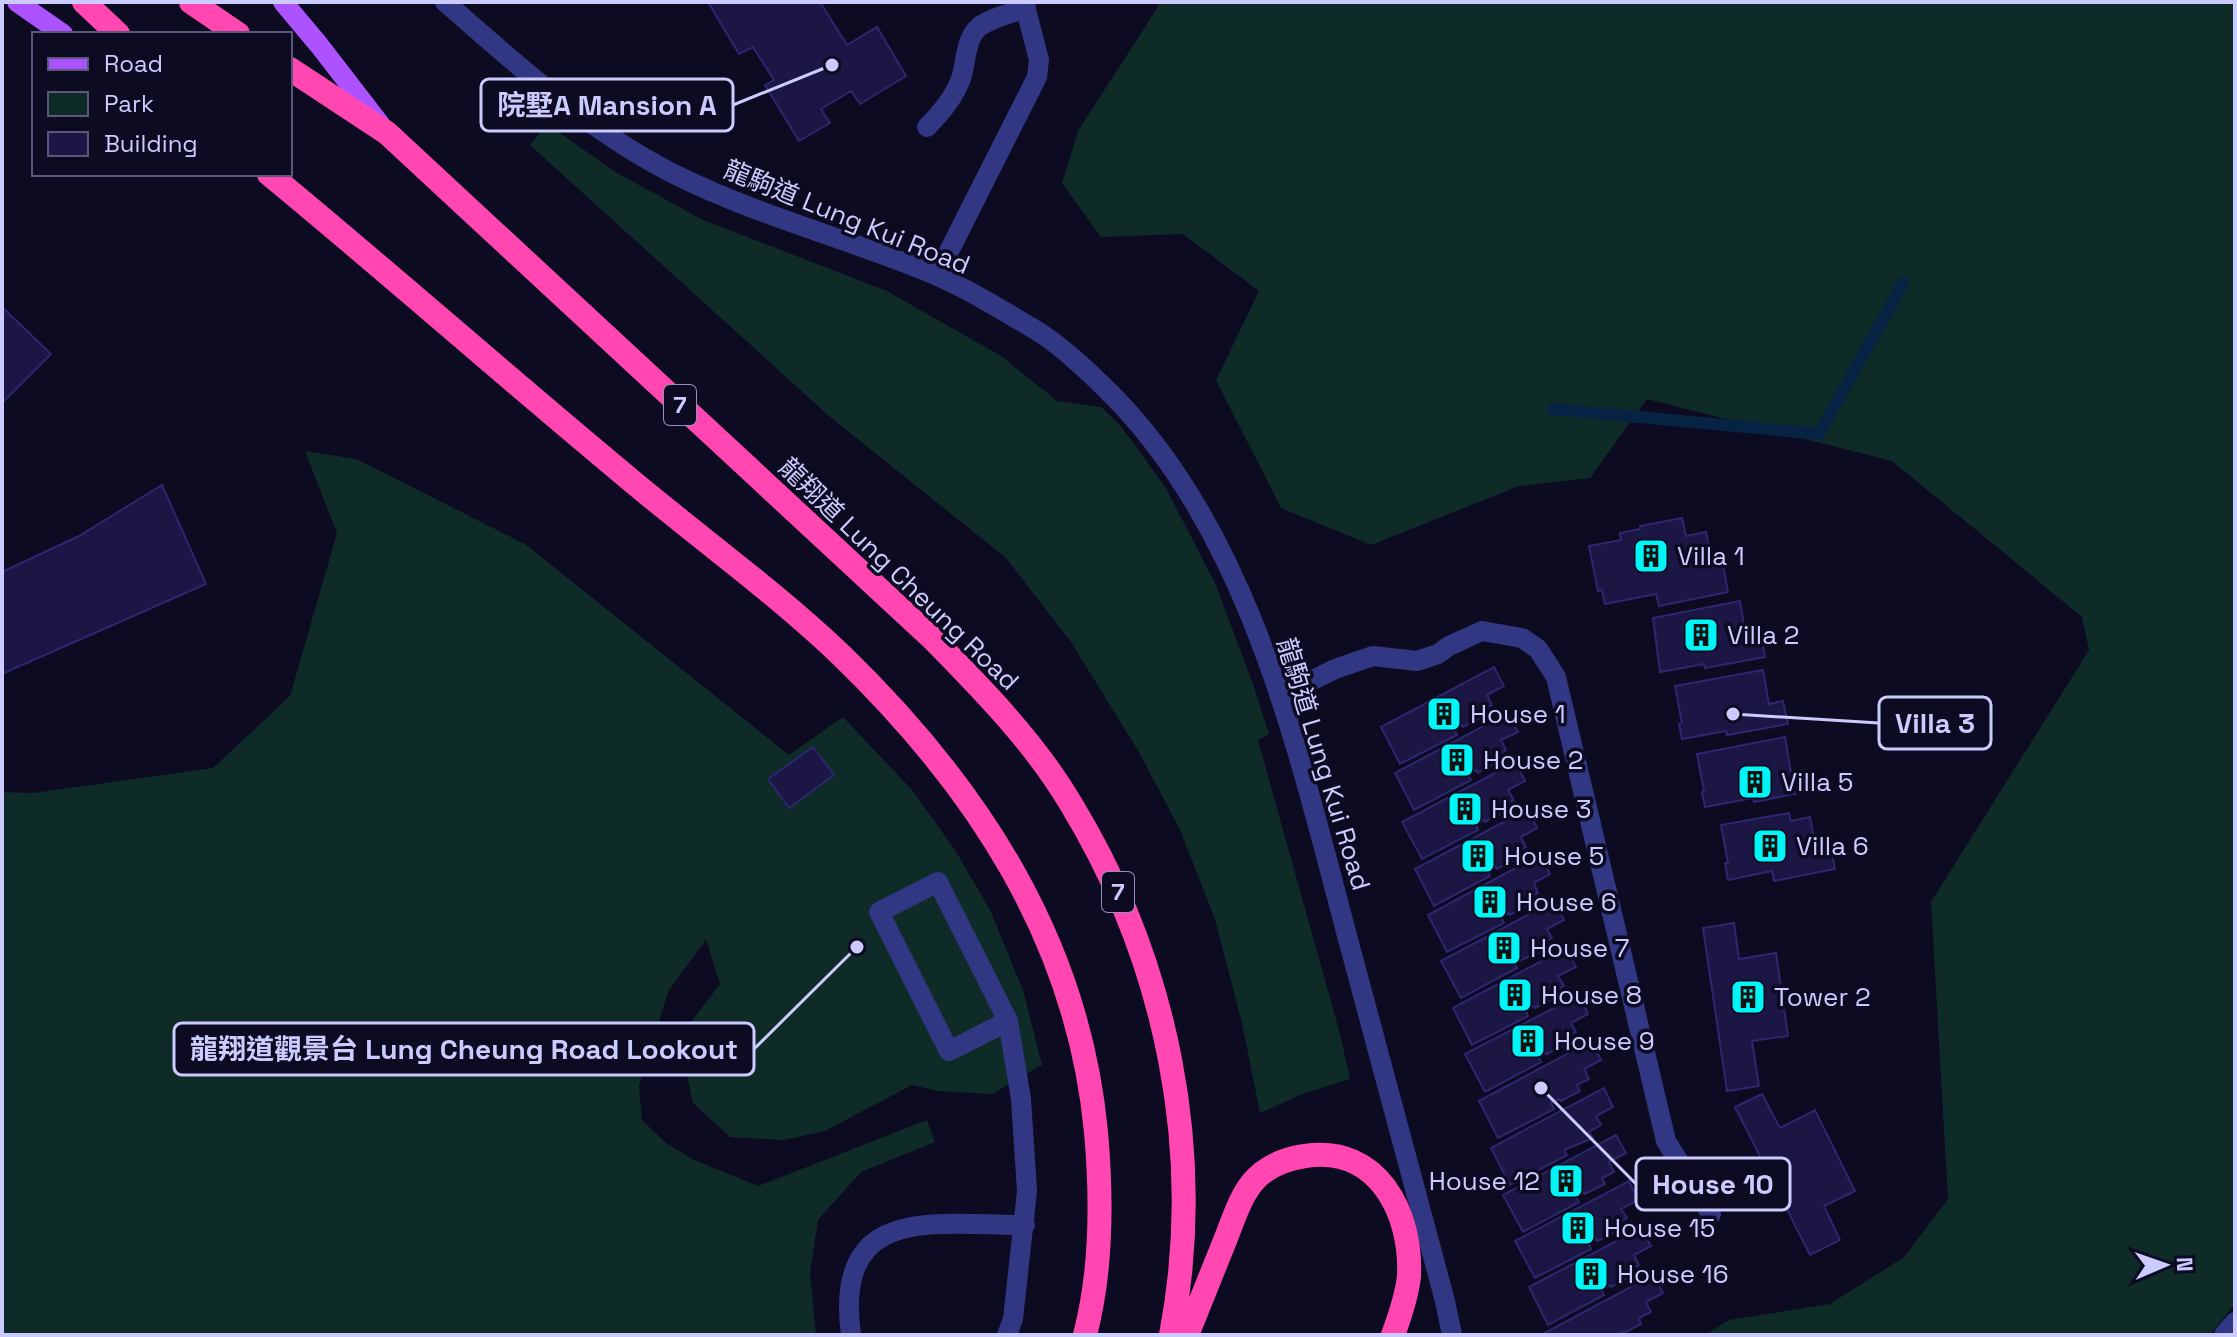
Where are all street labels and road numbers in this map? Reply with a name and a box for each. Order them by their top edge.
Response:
street label: 龍駒道 Lung Kui Road [719,152,975,282]
road number: 7 [664,385,696,425]
street label: 龍翔道 Lung Cheung Road [772,450,1026,698]
street label: 龍駒道 Lung Kui Road [1269,634,1379,894]
road number: 7 [1102,872,1134,912]

